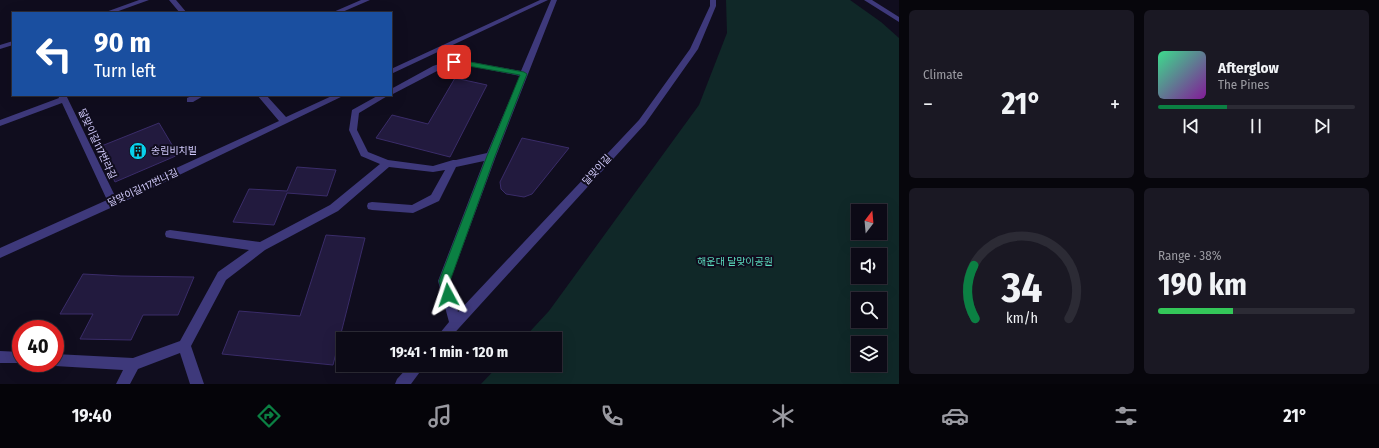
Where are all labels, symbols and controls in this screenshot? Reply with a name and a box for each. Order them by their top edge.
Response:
text: 90 m [94,26,151,59]
icon: left [28,28,80,80]
pin [437,45,471,79]
icon: arrive [443,51,465,73]
text: Afterglow [1218,59,1279,77]
text: Turn left [94,60,156,82]
text: Climate [923,67,963,82]
text: The Pines [1218,77,1269,92]
text: 21° [1001,86,1042,122]
text: − [923,91,933,118]
text: + [1110,91,1120,118]
street label: 달맞이길117번라길 [75,107,119,181]
icon: previous [1180,115,1202,137]
icon: pause [1245,115,1267,137]
icon: next [1311,115,1333,137]
building icon: 송림비치빌 [128,141,148,161]
place label: 송림비치빌 [151,145,197,157]
street label: 달맞이길 [580,152,614,188]
street label: 달맞이길117번나길 [106,166,180,210]
north arrow [851,204,887,240]
map controls [851,204,887,372]
button: sound [851,248,887,284]
text: Range · 38% [1158,248,1221,263]
park label: 해운대 달맞이공원 [697,256,773,268]
text: 34 [1000,263,1042,313]
text: 190 km [1158,267,1247,303]
position arrow [427,274,469,316]
button: search [851,292,887,328]
text: km/h [1006,310,1037,327]
speed limit sign: 40 [12,320,64,372]
button: layers [851,336,887,372]
text: 19:41 · 1 min · 120 m [390,343,508,361]
icon: directions [255,402,283,430]
icon: music [426,402,454,430]
icon: phone [598,402,626,430]
icon: climate [769,402,797,430]
icon: car [941,402,969,430]
icon: filters [1112,402,1140,430]
text: 19:40 [72,405,112,427]
text: 21° [1283,405,1307,427]

